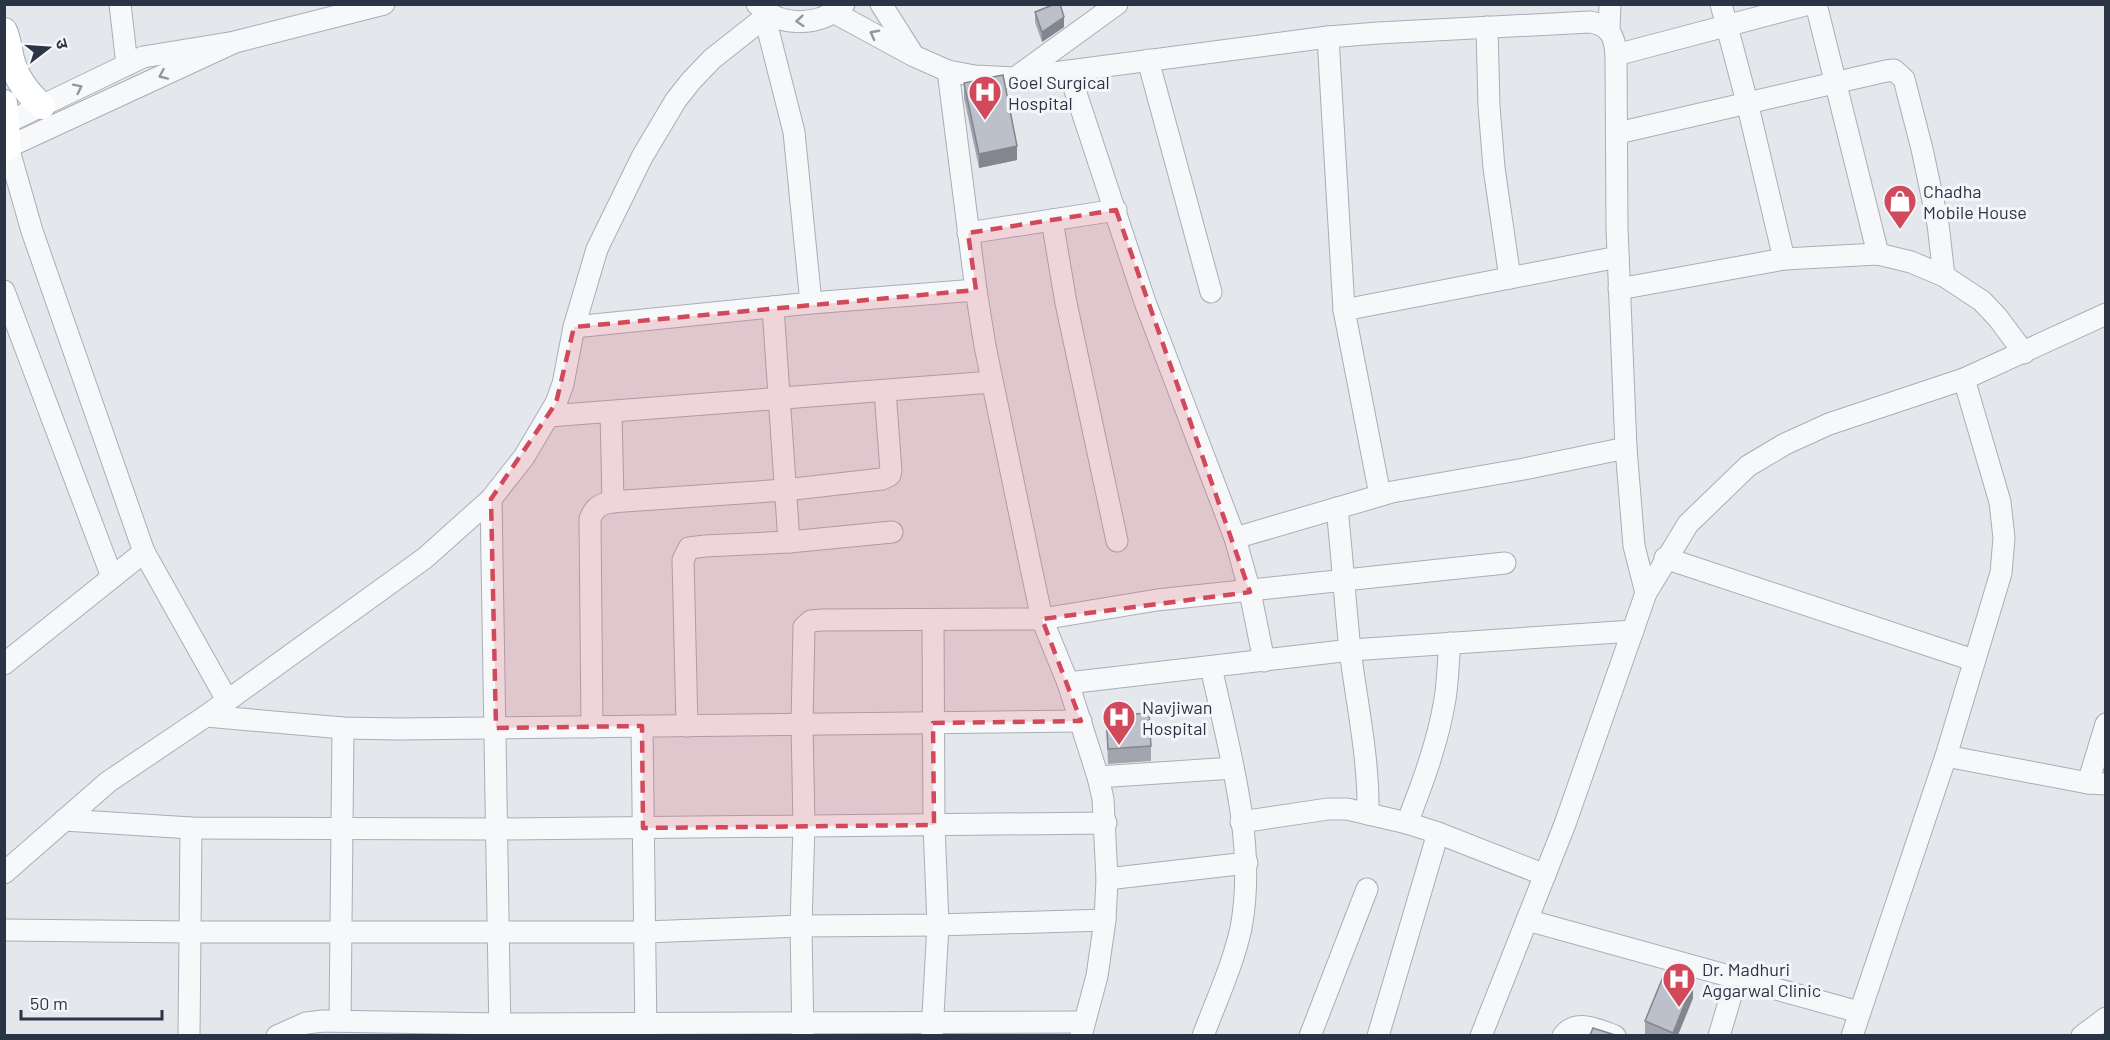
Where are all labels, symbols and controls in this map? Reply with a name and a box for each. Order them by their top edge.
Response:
one-way arrow [795,14,805,27]
north arrow [18,18,78,78]
one-way arrow [870,30,881,41]
text: उ [52,36,73,51]
one-way arrow [158,68,169,80]
place label: Goel Surgical Hospital [1008,71,1110,114]
hospital icon: Goel Surgical Hospital [967,74,1003,121]
one-way arrow [71,84,82,96]
place label: Chadha Mobile House [1923,180,2027,223]
shop icon: Chadha Mobile House [1882,183,1918,230]
place label: Navjiwan Hospital [1142,696,1213,739]
hospital icon: Navjiwan Hospital [1101,699,1137,746]
place label: Dr. Madhuri Aggarwal Clinic [1702,958,1821,1001]
hospital icon: Dr. Madhuri Aggarwal Clinic [1661,961,1697,1008]
scale bar [21,983,162,1021]
text: 50 m [30,992,68,1014]

